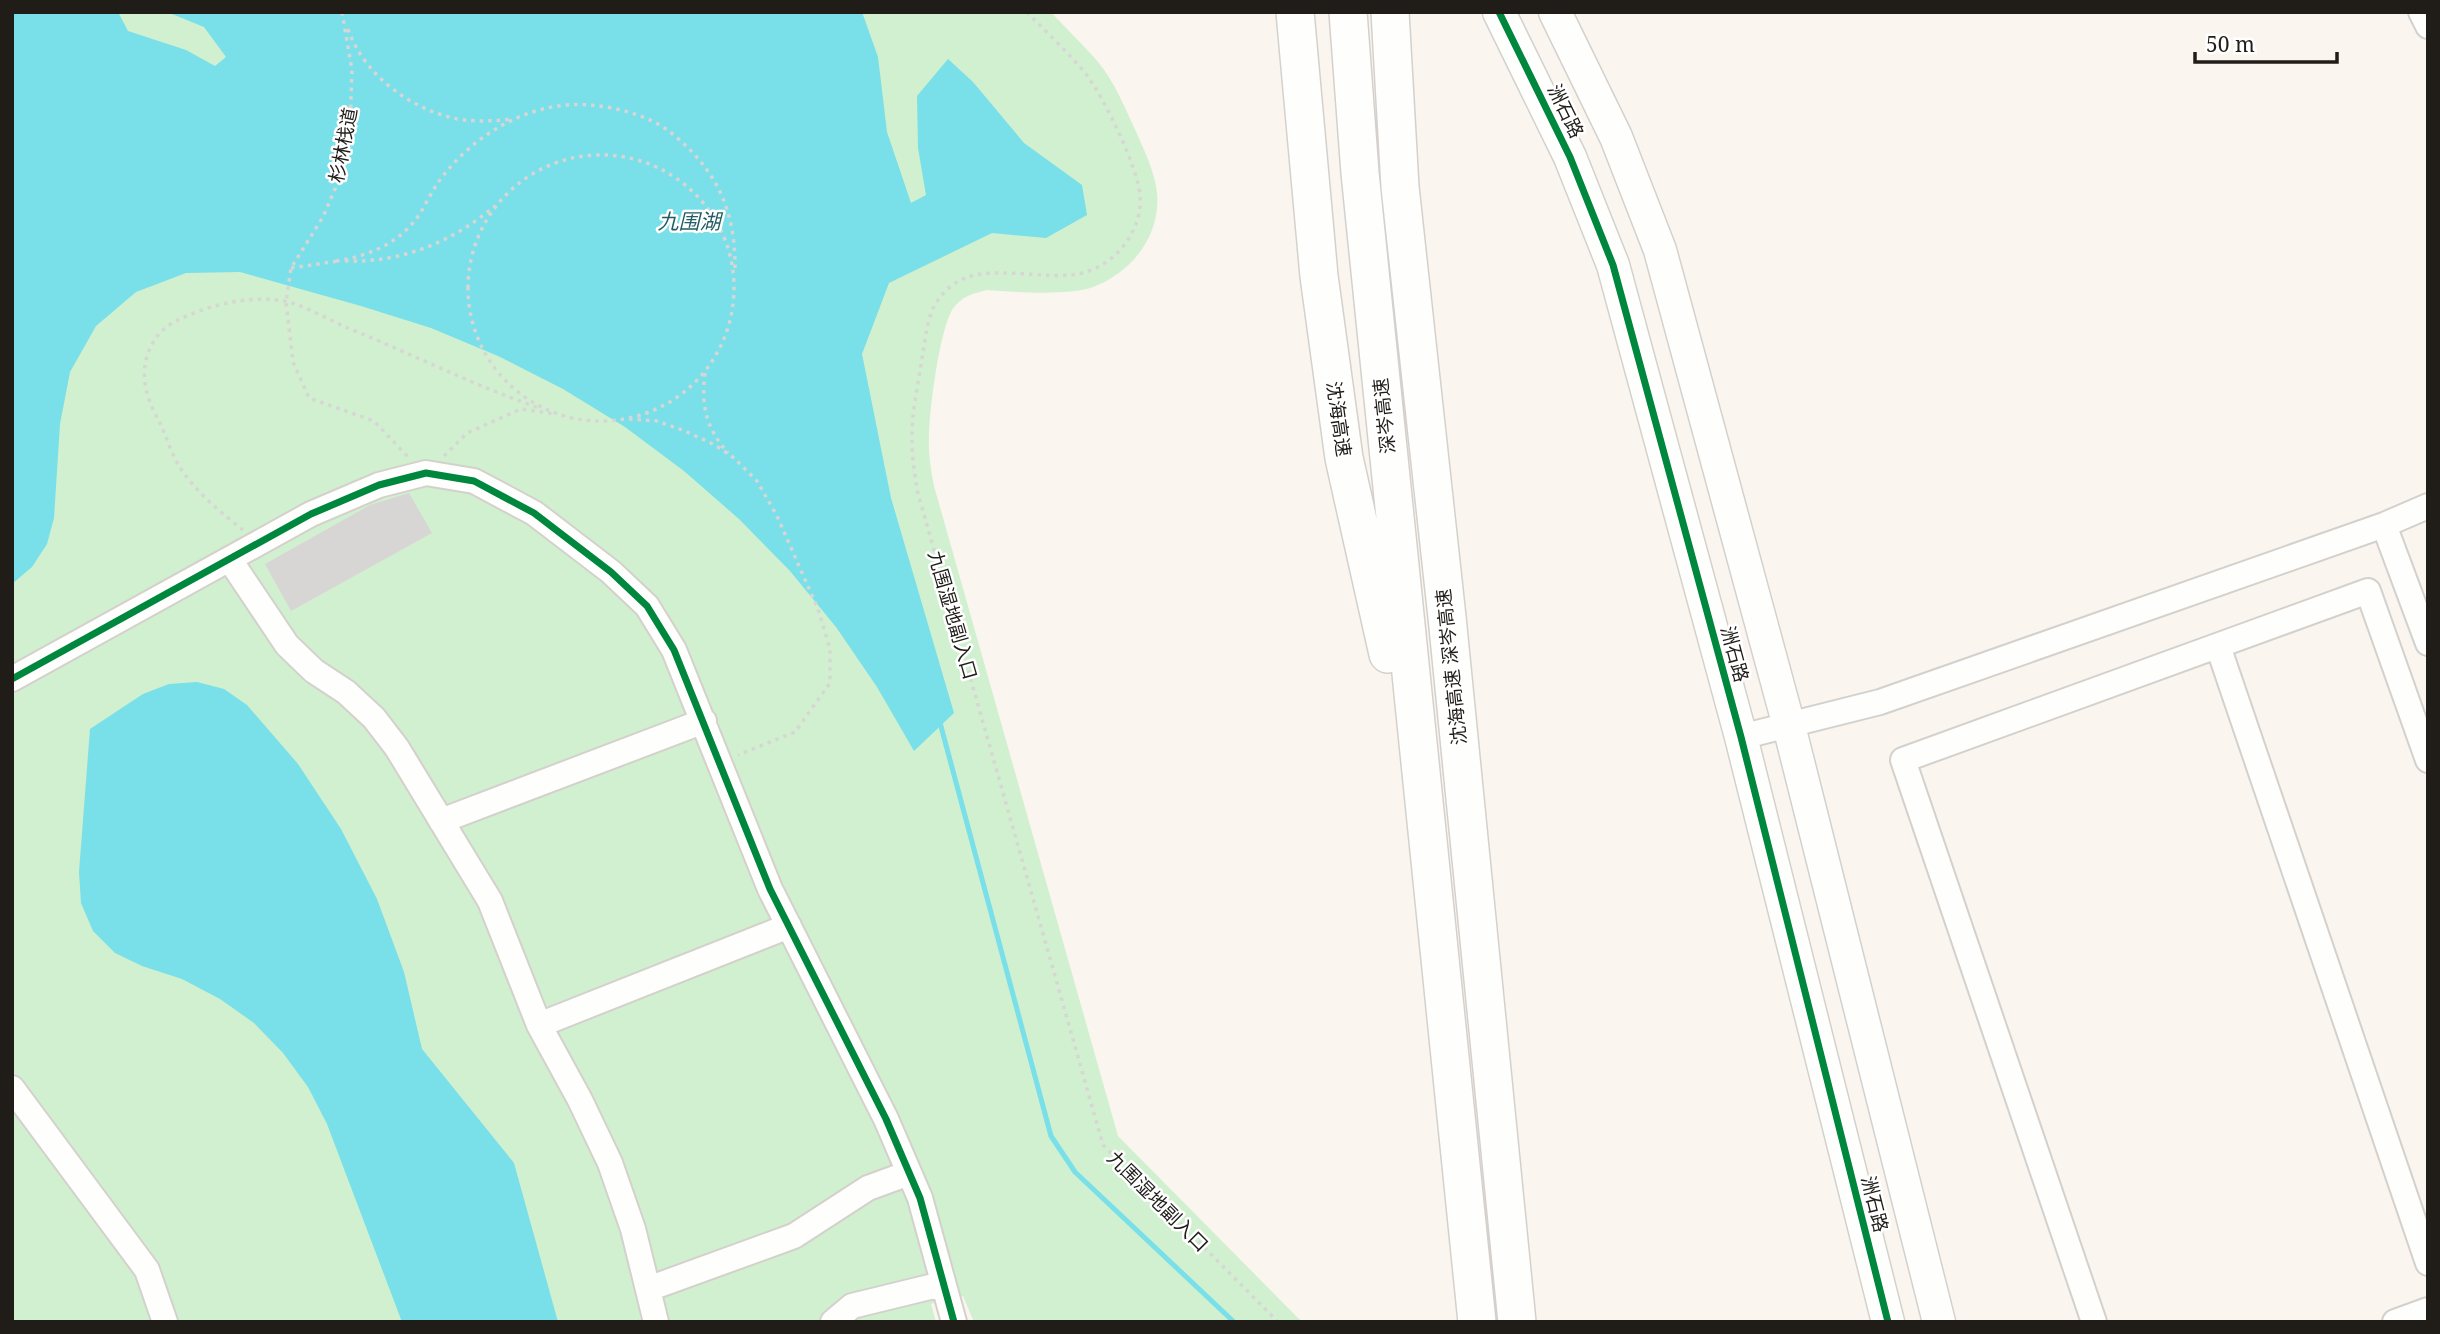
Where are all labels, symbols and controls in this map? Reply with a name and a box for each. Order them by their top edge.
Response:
scale bar [2195,21,2337,65]
text: 50 m [2206,30,2255,58]
street label: 洲石路 [1542,80,1590,142]
street label: 杉林栈道 [323,105,363,185]
water label: 九围湖 [658,207,723,235]
street label: 深岑高速 [1367,377,1401,455]
street label: 沈海高速 [1321,380,1357,458]
street label: 九围湿地副入口 [922,547,984,683]
street label: 沈海高速 深岑高速 [1430,588,1472,746]
street label: 洲石路 [1715,623,1755,685]
street label: 九围湿地副入口 [1102,1145,1214,1257]
street label: 洲石路 [1855,1173,1895,1235]

